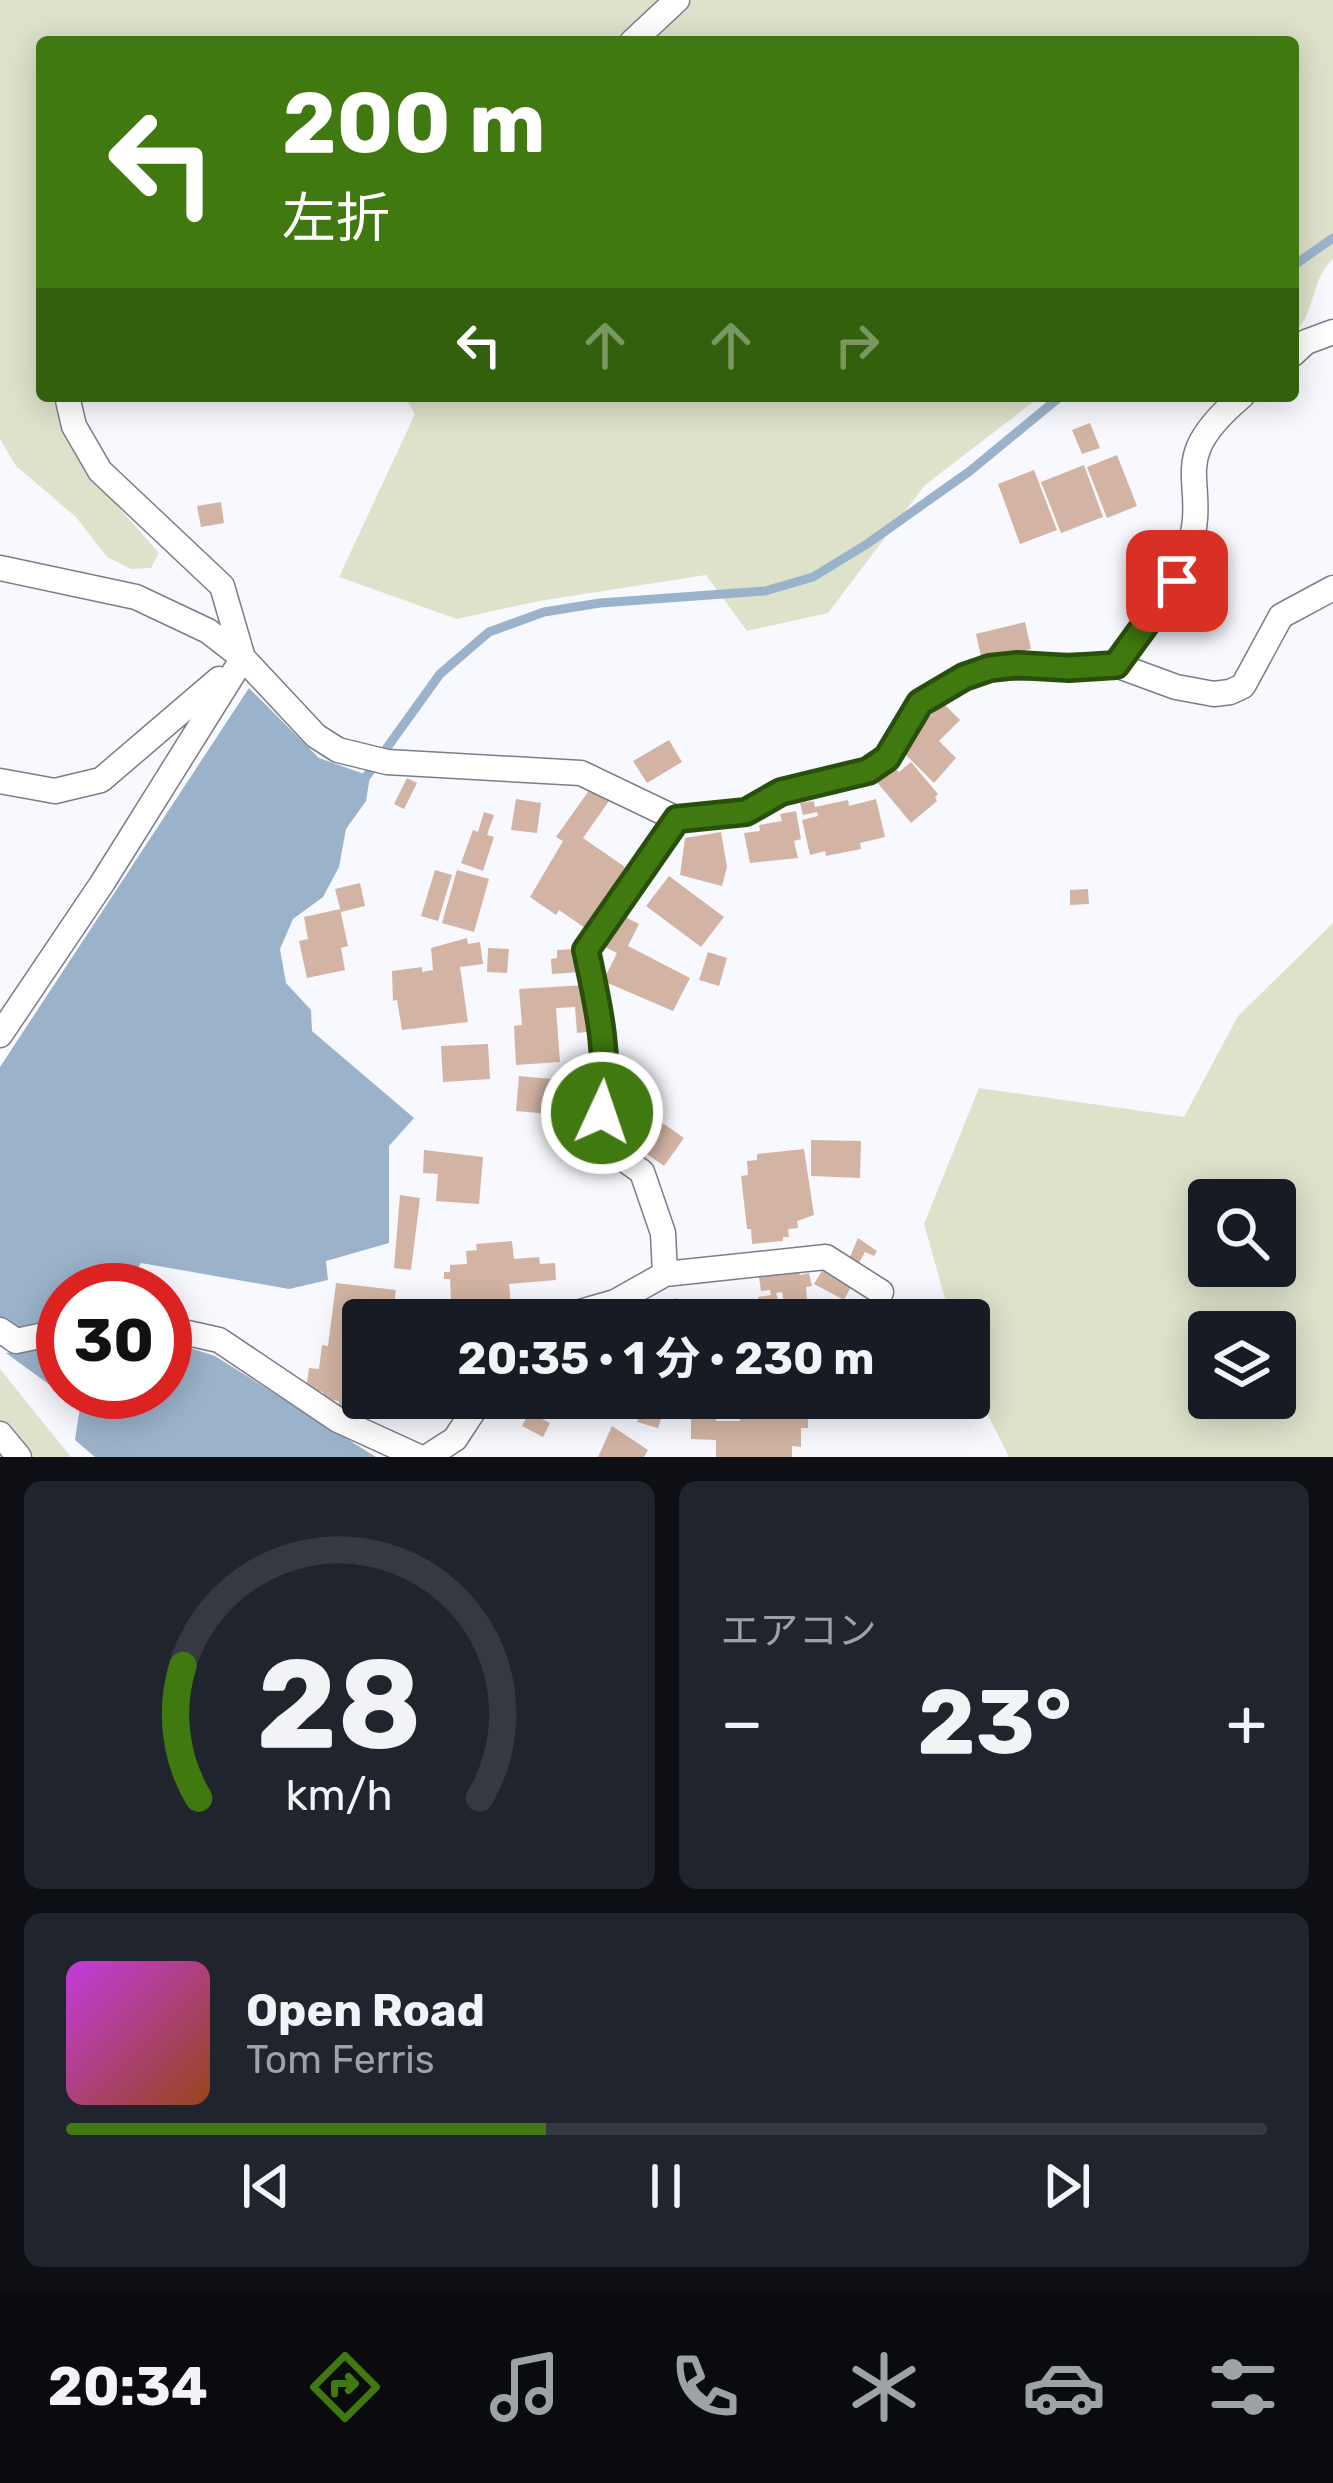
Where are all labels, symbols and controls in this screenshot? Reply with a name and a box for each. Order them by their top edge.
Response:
text: 200 m [282,73,546,173]
icon: left [84,84,240,240]
text: 左折 [282,187,390,251]
icon: left [446,312,512,378]
icon: ahead [572,312,638,378]
icon: ahead [698,312,764,378]
icon: right [824,312,890,378]
pin [1126,530,1228,632]
icon: arrive [1144,548,1210,614]
position arrow [539,1050,665,1176]
map controls [1188,1179,1296,1419]
button: search [1188,1179,1296,1287]
speed limit sign: 30 [36,1263,192,1419]
button: layers [1188,1311,1296,1419]
text: 20:35 · 1 分 · 230 m [457,1332,875,1385]
text: エアコン [721,1608,877,1654]
text: 28 [256,1630,422,1778]
text: 23° [917,1669,1072,1776]
text: − [721,1683,763,1762]
text: + [1226,1683,1267,1762]
text: km/h [286,1770,393,1821]
text: Open Road [246,1984,485,2037]
text: Tom Ferris [246,2037,435,2083]
icon: previous [233,2153,299,2219]
icon: pause [633,2153,699,2219]
icon: next [1034,2153,1100,2219]
icon: directions [303,2345,387,2429]
icon: music [483,2345,567,2429]
icon: phone [663,2345,747,2429]
icon: climate [842,2345,926,2429]
icon: car [1022,2345,1106,2429]
icon: filters [1201,2345,1285,2429]
text: 20:34 [48,2355,208,2419]

